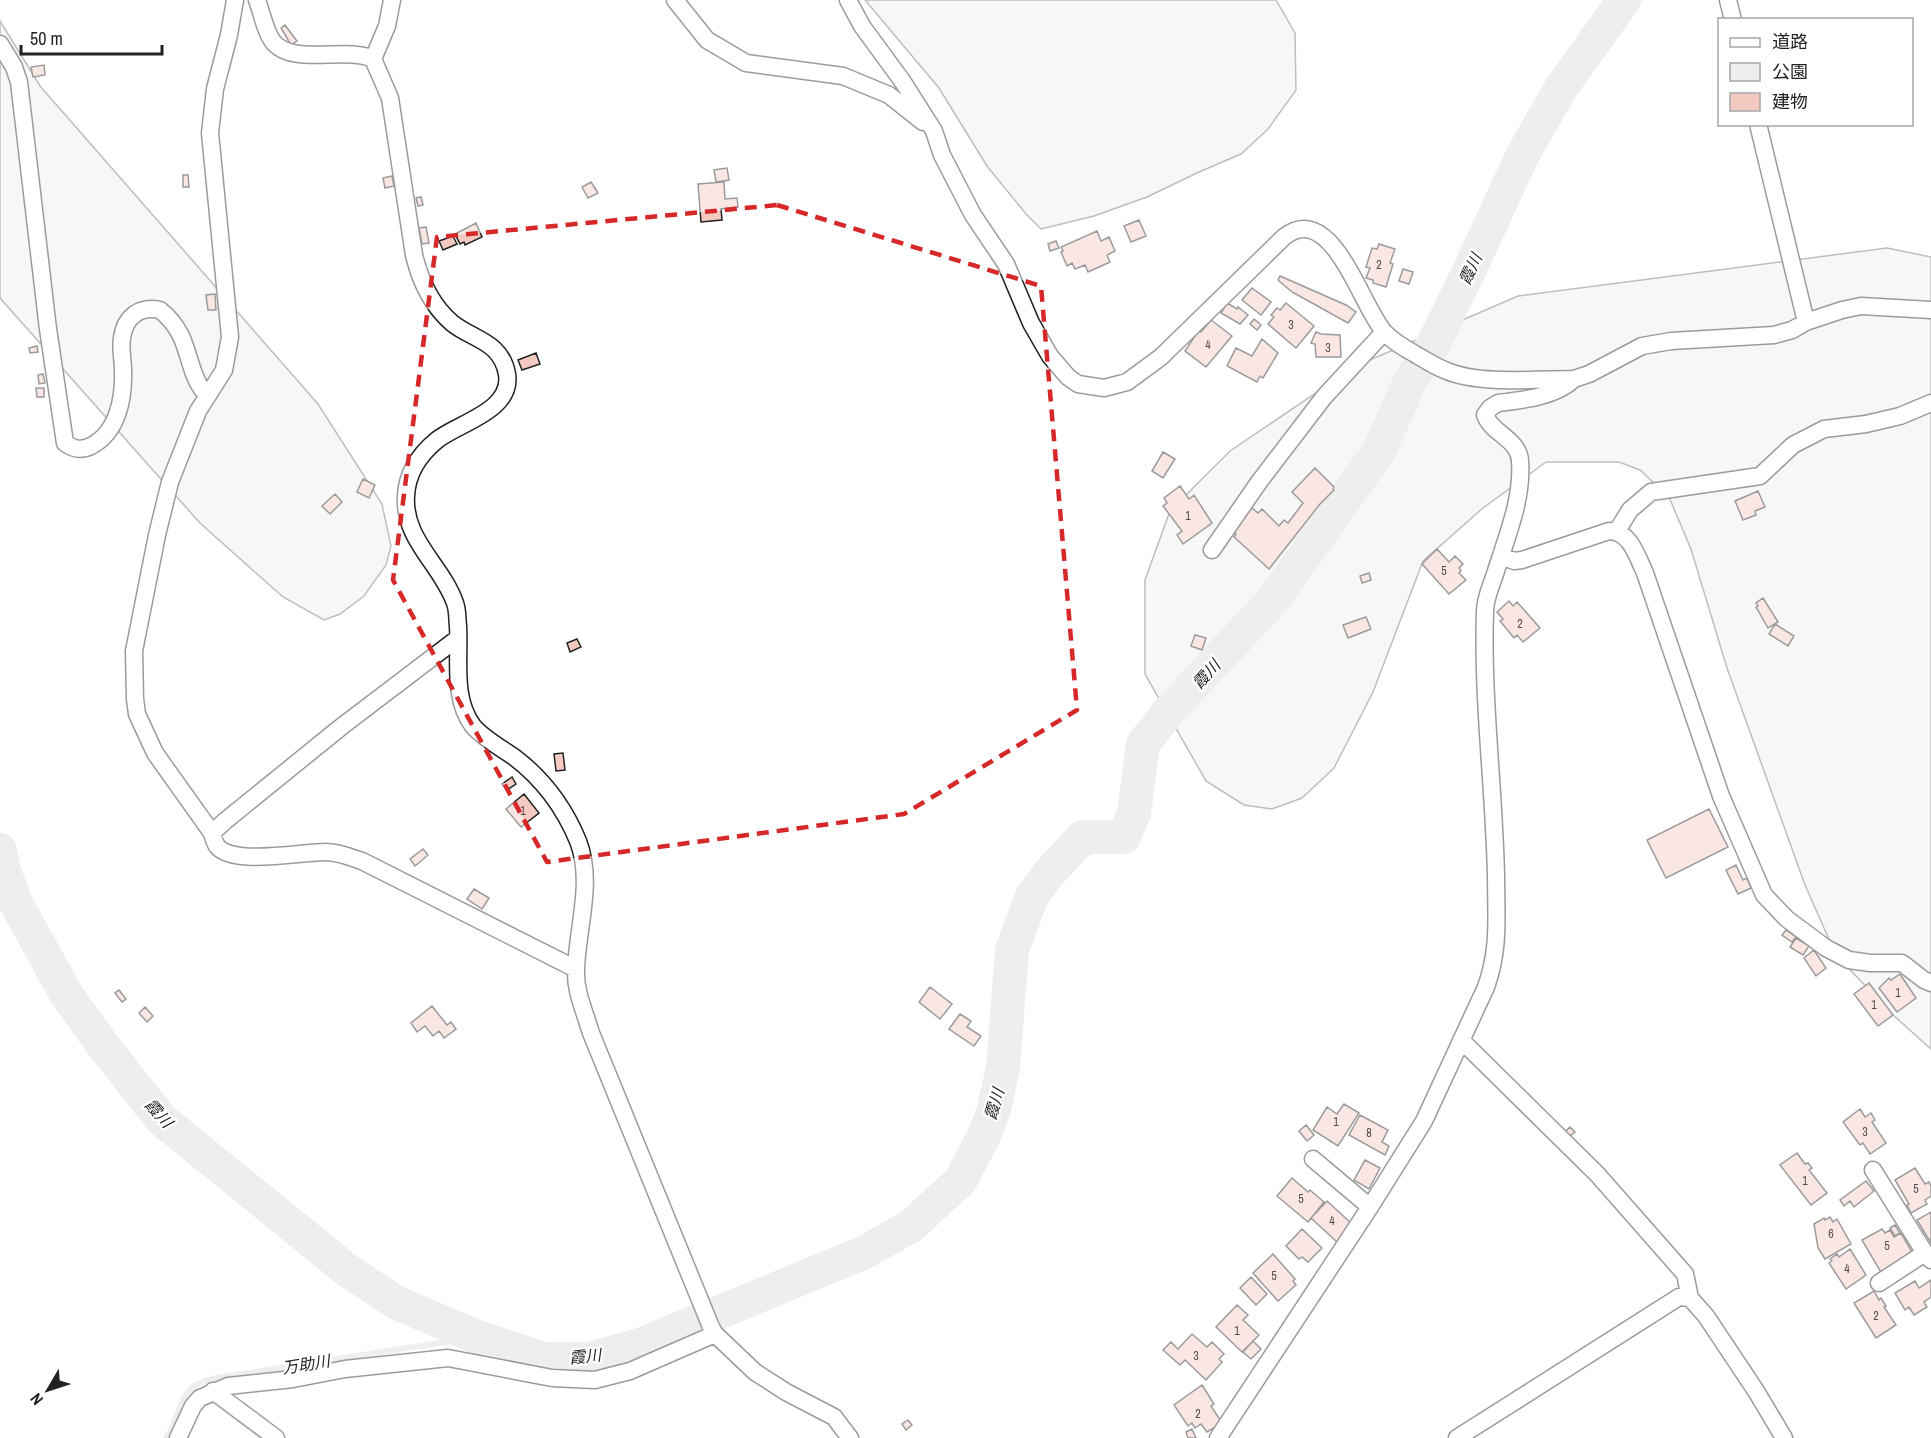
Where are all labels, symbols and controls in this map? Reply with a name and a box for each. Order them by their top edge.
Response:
scale bar [21,18,162,56]
legend [1718,18,1913,126]
text: 50 m [30,26,63,51]
text: 道路 [1772,29,1808,54]
text: 公園 [1772,59,1808,84]
text: 建物 [1772,89,1808,114]
water label: 霞川 [1453,248,1488,288]
house number: 2 [1376,257,1382,273]
house number: 3 [1288,317,1294,333]
house number: 4 [1205,337,1211,353]
house number: 3 [1325,340,1331,356]
house number: 1 [1185,508,1191,524]
house number: 5 [1441,563,1447,579]
house number: 2 [1517,616,1523,632]
water label: 霞川 [1187,653,1226,693]
house number: 1 [520,803,526,819]
house number: 1 [1895,985,1901,1001]
house number: 1 [1871,997,1877,1013]
water label: 霞川 [979,1084,1010,1122]
water label: 霞川 [140,1094,179,1134]
house number: 1 [1333,1114,1339,1130]
house number: 3 [1862,1124,1868,1140]
house number: 8 [1366,1125,1372,1141]
house number: 1 [1802,1173,1808,1189]
house number: 5 [1913,1181,1919,1197]
house number: 5 [1298,1191,1304,1207]
house number: 4 [1329,1213,1335,1229]
house number: 6 [1828,1226,1834,1242]
house number: 5 [1884,1238,1890,1254]
house number: 4 [1844,1261,1850,1277]
house number: 5 [1271,1268,1277,1284]
house number: 2 [1873,1308,1879,1324]
house number: 1 [1234,1323,1240,1339]
water label: 霞川 [568,1343,604,1369]
house number: 3 [1193,1348,1199,1364]
water label: 万助川 [281,1349,333,1379]
north arrow [18,1360,78,1420]
text: N [25,1389,48,1410]
house number: 2 [1195,1406,1201,1422]

